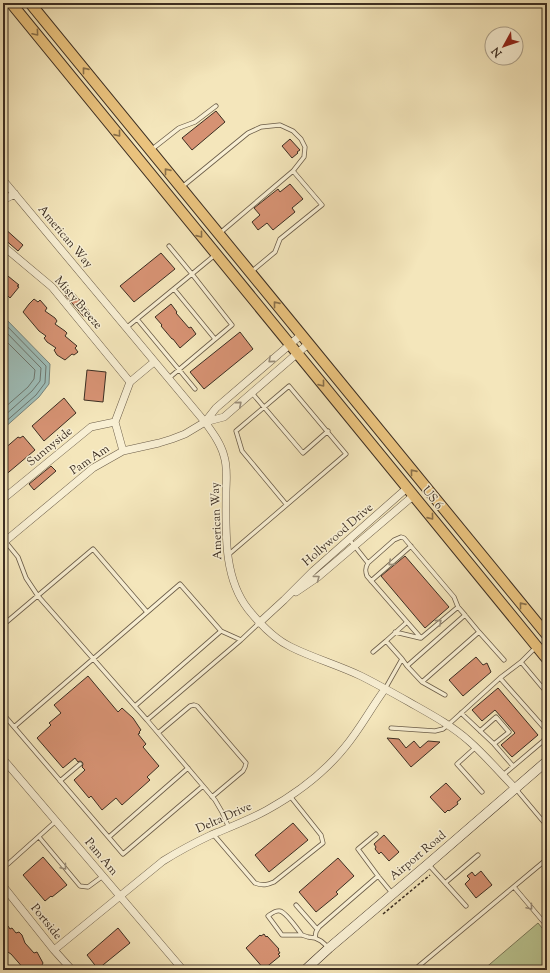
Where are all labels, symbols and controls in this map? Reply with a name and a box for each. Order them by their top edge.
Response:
north arrow [484,26,524,66]
one-way arrow [31,28,38,36]
text: N [488,43,507,61]
one-way arrow [83,68,90,75]
one-way arrow [114,129,121,136]
one-way arrow [165,169,172,176]
street label: American Way [33,202,97,273]
one-way arrow [196,230,203,237]
street label: Misty Breeze [50,273,106,334]
one-way arrow [274,302,281,309]
one-way arrow [269,356,276,363]
one-way arrow [318,380,325,387]
one-way arrow [234,402,241,409]
street label: Sunnyside [23,423,77,471]
street label: Pam Am [67,440,113,480]
one-way arrow [411,470,418,477]
street label: American Way [207,482,227,560]
street label: US 6 [417,482,447,514]
street label: Hollywood Drive [299,499,378,571]
one-way arrow [426,513,433,520]
one-way arrow [388,558,396,566]
one-way arrow [312,576,319,583]
one-way arrow [520,603,527,610]
one-way arrow [435,620,442,627]
street label: Delta Drive [193,798,255,838]
street label: Airport Road [386,827,450,885]
street label: Pam Am [80,834,122,880]
one-way arrow [59,862,67,870]
street label: Portside [26,900,66,944]
one-way arrow [526,902,533,909]

